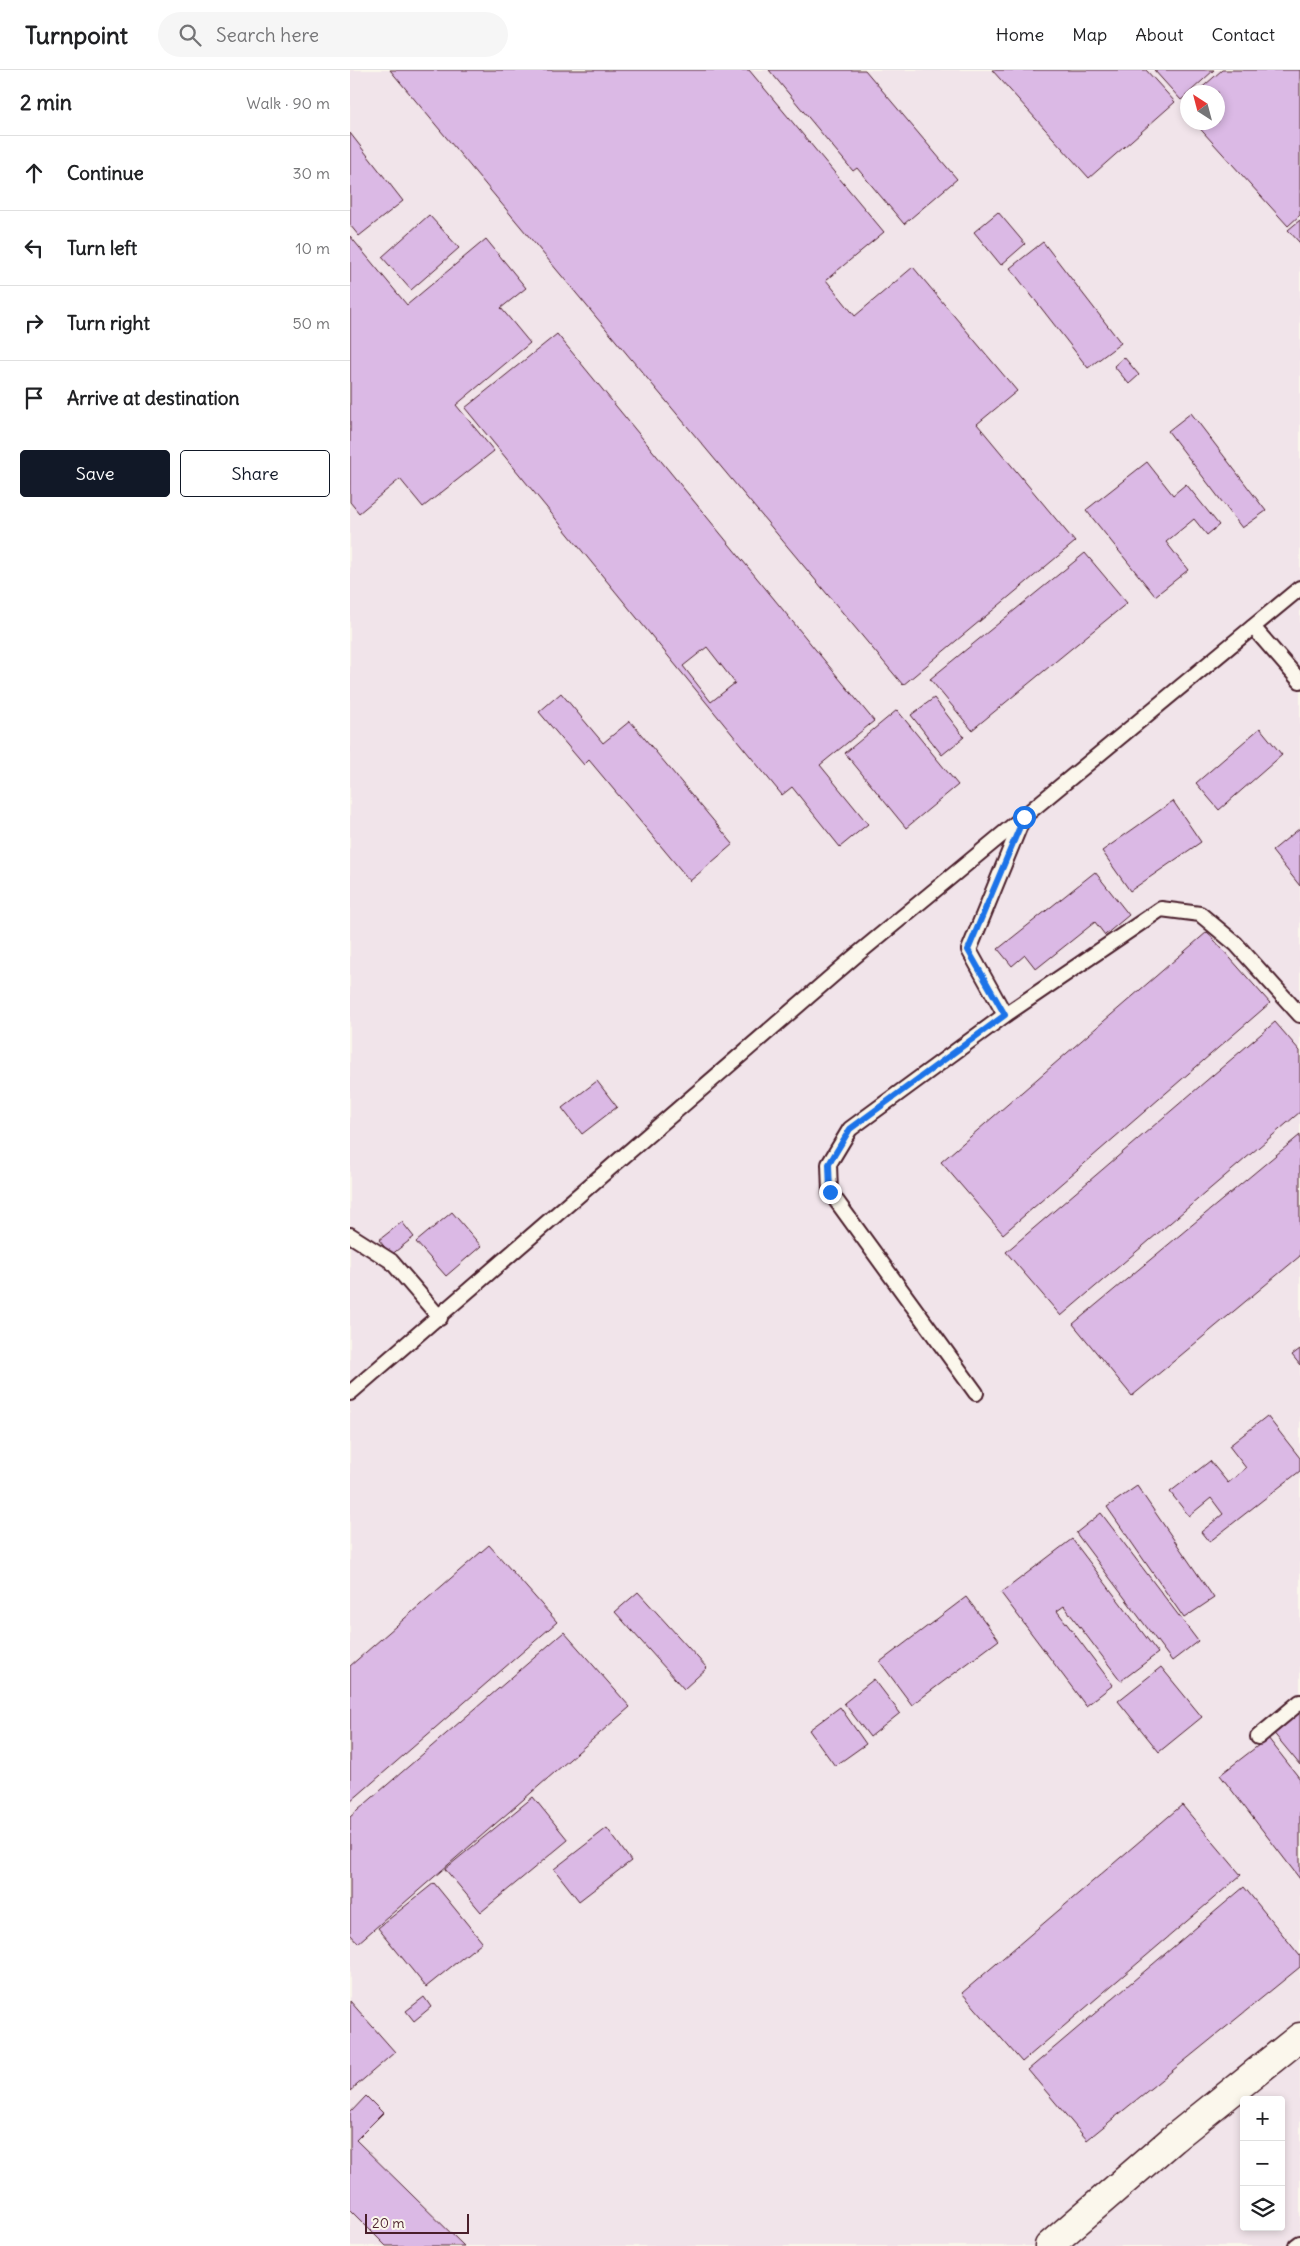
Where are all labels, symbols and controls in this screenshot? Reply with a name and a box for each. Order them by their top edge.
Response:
search box [158,12,508,57]
text: Turnpoint [25,20,128,50]
icon: search [176,21,204,49]
text: Search here [216,23,319,47]
text: Home [996,23,1044,46]
text: Map [1072,23,1107,46]
text: About [1135,23,1183,46]
text: Contact [1211,23,1275,46]
north arrow [1180,85,1225,130]
text: 2 min [20,89,72,116]
text: Walk · 90 m [246,93,330,113]
icon: ahead [20,159,48,187]
text: Continue [67,161,144,185]
text: 30 m [293,163,330,183]
icon: left [20,234,48,262]
text: Turn left [67,236,137,260]
text: 10 m [295,238,330,258]
icon: right [20,309,48,337]
text: Turn right [67,311,150,335]
text: 50 m [292,313,330,333]
icon: arrive [20,384,48,412]
text: Arrive at destination [67,386,240,410]
button: Save [20,450,170,497]
button: Share [180,450,330,497]
route start [1013,806,1036,829]
route end [819,1181,842,1204]
map controls [1240,2096,1285,2231]
button: + [1240,2096,1285,2141]
button: − [1240,2141,1285,2186]
button: layers [1240,2186,1285,2231]
scale bar [365,2211,469,2234]
text: 20 m [372,2214,405,2232]

